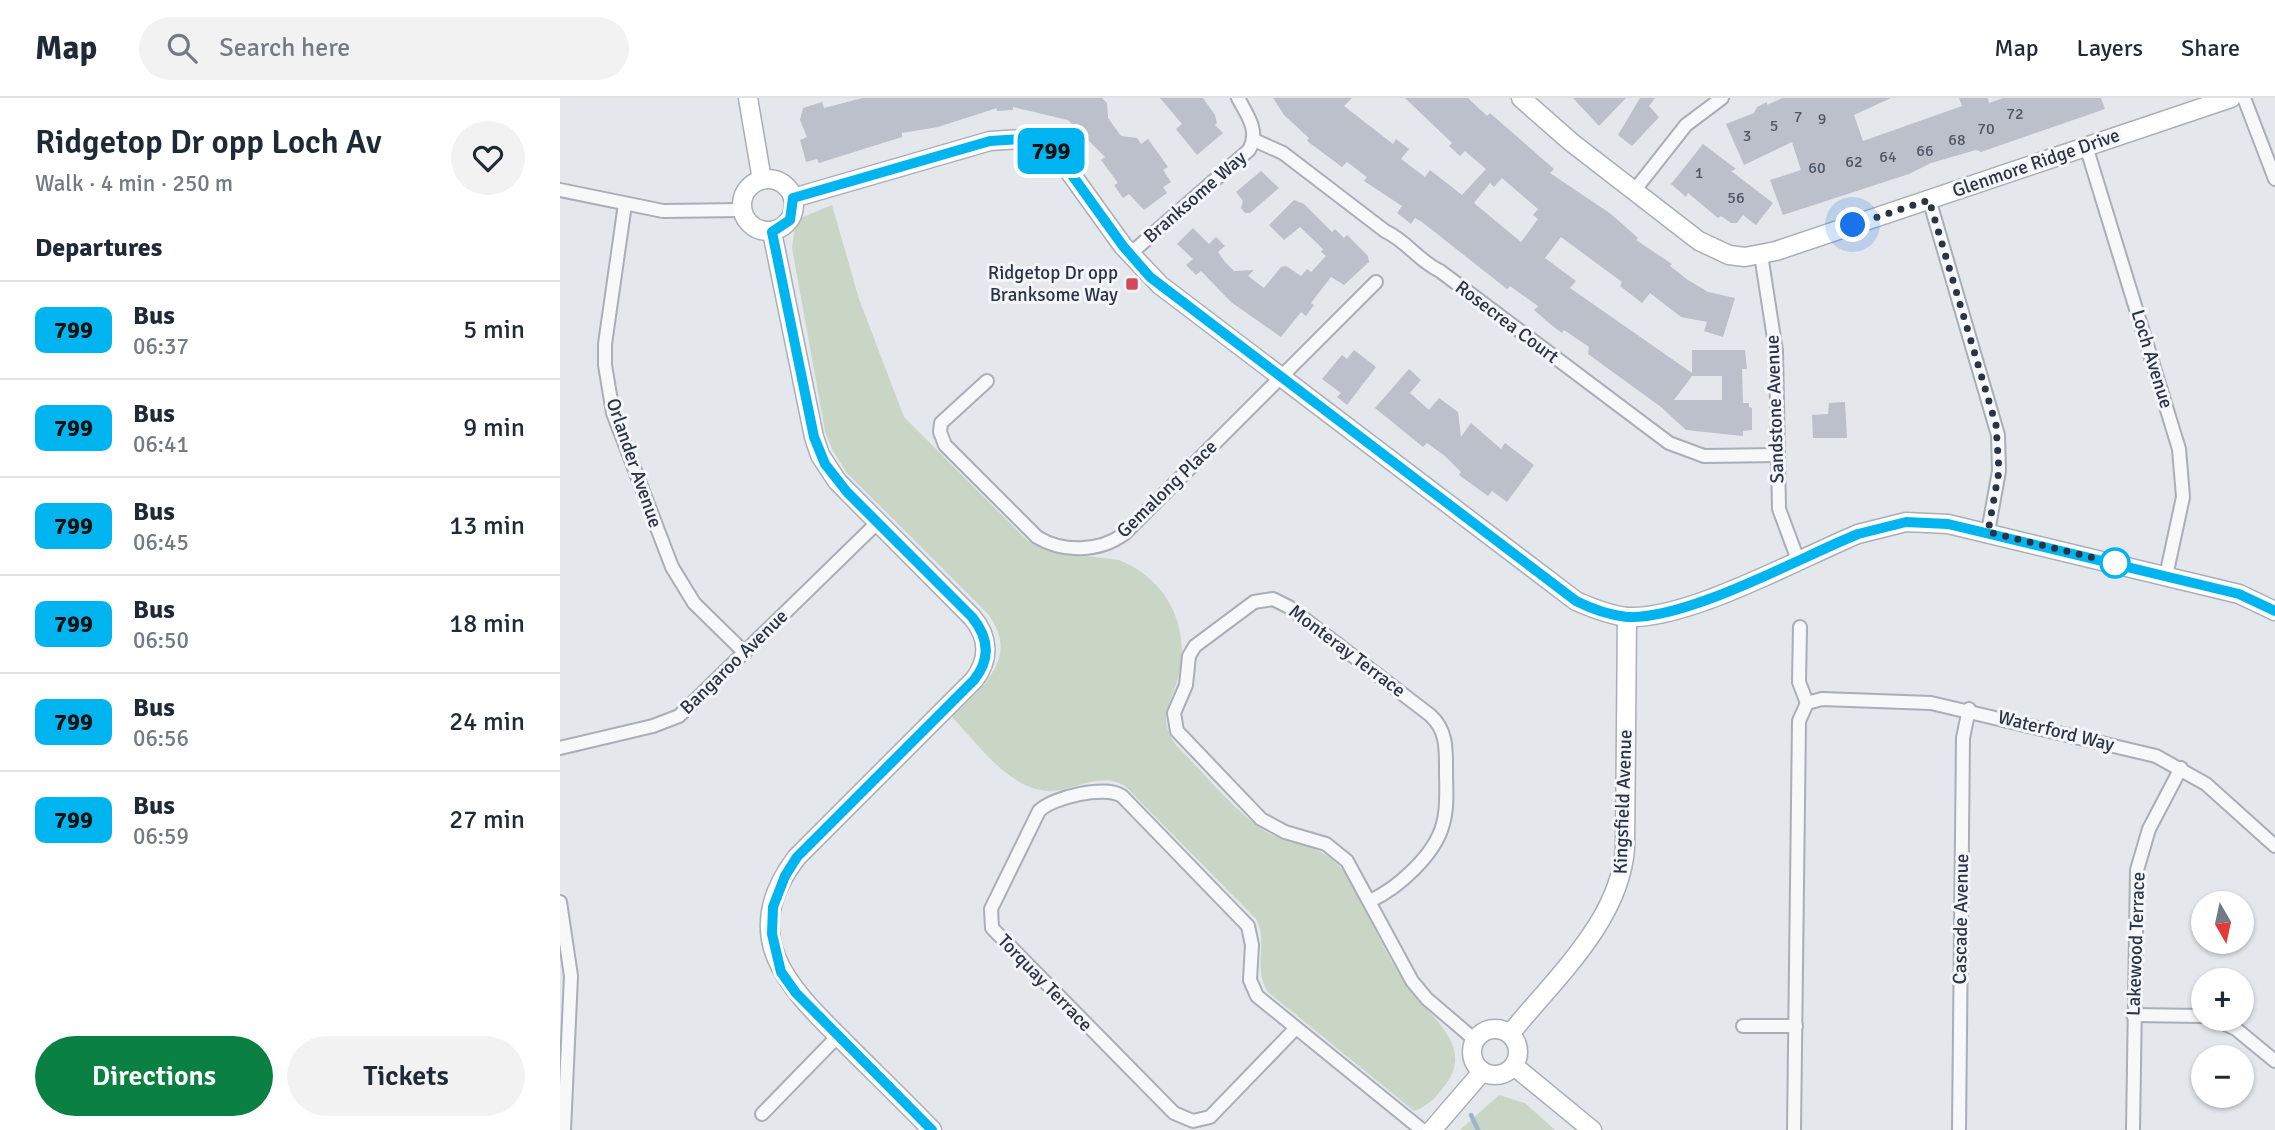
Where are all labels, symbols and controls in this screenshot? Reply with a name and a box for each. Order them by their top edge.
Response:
search box [139,17,629,80]
text: Map [35,28,97,69]
icon: search [163,29,201,67]
text: Search here [219,32,350,64]
text: Map [1994,33,2039,63]
text: Layers [2077,33,2143,63]
text: Share [2181,33,2240,63]
house number: 72 [2006,104,2024,124]
house number: 7 [1794,107,1802,127]
house number: 9 [1818,109,1826,129]
house number: 5 [1770,116,1778,136]
house number: 70 [1977,119,1995,139]
button: heart [451,121,525,195]
text: Ridgetop Dr opp Loch Av [35,122,381,163]
street label: Glenmore Ridge Drive [1949,123,2123,203]
house number: 3 [1743,126,1751,146]
line badge: 799 [1011,128,1091,174]
house number: 68 [1948,130,1966,150]
text: 799 [1032,136,1070,166]
house number: 66 [1916,141,1934,161]
street label: Branksome Way [1139,146,1251,248]
house number: 64 [1879,147,1897,167]
house number: 62 [1845,152,1863,172]
house number: 60 [1808,158,1826,178]
house number: 1 [1695,163,1703,183]
text: Walk · 4 min · 250 m [35,169,233,198]
house number: 56 [1727,188,1745,208]
your location [1835,207,1870,242]
text: Departures [35,232,162,264]
place label: Ridgetop Dr opp Branksome Way [988,261,1118,307]
street label: Rosecrea Court [1450,275,1564,369]
marker: Ridgetop Dr opp Branksome Way [1124,276,1140,292]
text: Bus [133,300,175,332]
street label: Loch Avenue [2126,307,2178,411]
text: 5 min [463,314,525,346]
text: 799 [54,315,93,345]
text: 06:37 [133,332,189,361]
street label: Sandstone Avenue [1760,334,1790,484]
street label: Orlander Avenue [601,395,667,531]
text: Bus [133,398,175,430]
text: 9 min [463,412,525,444]
text: 799 [54,413,93,443]
text: 06:41 [133,430,189,459]
street label: Gemalong Place [1112,435,1222,543]
text: Bus [133,496,175,528]
text: 13 min [449,510,525,542]
text: 799 [54,511,93,541]
text: 06:45 [133,528,189,557]
unlabelled marker [2100,548,2130,578]
text: Bus [133,594,175,626]
street label: Monteray Terrace [1284,599,1410,703]
street label: Bangaroo Avenue [675,604,793,720]
text: 18 min [449,608,525,640]
text: 799 [54,609,93,639]
text: 06:50 [133,626,189,655]
text: Bus [133,692,175,724]
street label: Waterford Way [1995,705,2117,757]
text: 24 min [449,706,525,738]
text: 799 [54,707,93,737]
text: 06:56 [133,724,189,753]
street label: Kingsfield Avenue [1608,729,1638,875]
text: Bus [133,790,175,822]
text: 27 min [449,804,525,836]
text: 799 [54,805,93,835]
text: 06:59 [133,822,189,851]
street label: Cascade Avenue [1948,853,1974,985]
street label: Lakewood Terrace [2121,871,2151,1017]
north arrow [2191,891,2254,954]
map controls [2191,891,2254,1108]
street label: Torquay Terrace [992,929,1098,1037]
button: + [2191,968,2254,1031]
button: Directions [35,1036,273,1116]
button: Tickets [287,1036,525,1116]
button: − [2191,1045,2254,1108]

